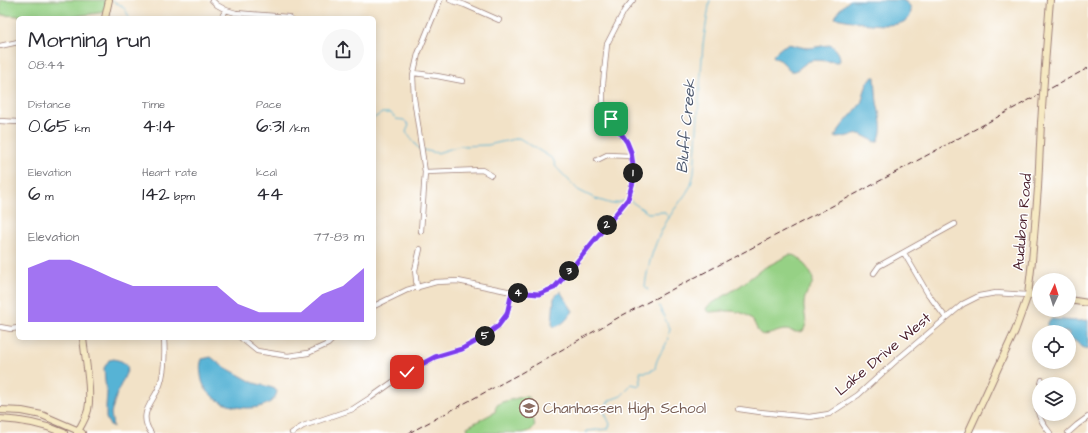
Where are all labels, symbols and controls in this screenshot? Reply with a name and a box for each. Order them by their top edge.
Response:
text: Morning run [28,25,151,56]
button: share [322,29,364,71]
text: 08:44 [28,56,65,74]
water label: Bluff Creek [671,77,701,174]
text: Distance [28,97,71,112]
text: Time [142,97,165,112]
text: Pace [256,97,282,112]
pin [594,102,628,136]
icon: arrive [600,108,622,130]
text: 0.65 [28,112,70,140]
text: 4:14 [142,112,175,140]
text: 6:31 [256,112,285,140]
text: km [70,121,90,136]
text: /km [285,121,309,136]
pin: 1 [623,163,643,183]
text: Elevation [28,165,71,180]
text: Heart rate [142,165,197,180]
text: kcal [256,165,277,180]
text: 1 [632,165,634,180]
street label: Audubon Road [1008,172,1037,271]
text: 6 [28,180,41,208]
text: 142 [142,180,170,208]
text: 44 [256,180,283,208]
text: m [41,189,54,204]
text: bpm [170,189,195,204]
pin: 2 [597,215,617,235]
text: 2 [604,217,610,232]
text: Elevation [28,228,79,246]
text: 77–83 m [314,228,364,246]
pin: 3 [559,261,579,281]
text: 3 [566,263,572,278]
north arrow [1032,273,1076,317]
map controls [1032,273,1076,421]
pin: 4 [508,283,528,303]
text: 4 [514,285,522,300]
street label: Lake Drive West [831,308,936,401]
button: locate [1032,325,1076,369]
pin: 5 [475,326,495,346]
text: 5 [481,328,489,343]
pin [390,355,424,389]
icon: check [396,361,418,383]
button: layers [1032,377,1076,421]
school or university icon: Chanhassen High School [518,397,540,419]
place label: Chanhassen High School [543,398,706,420]

